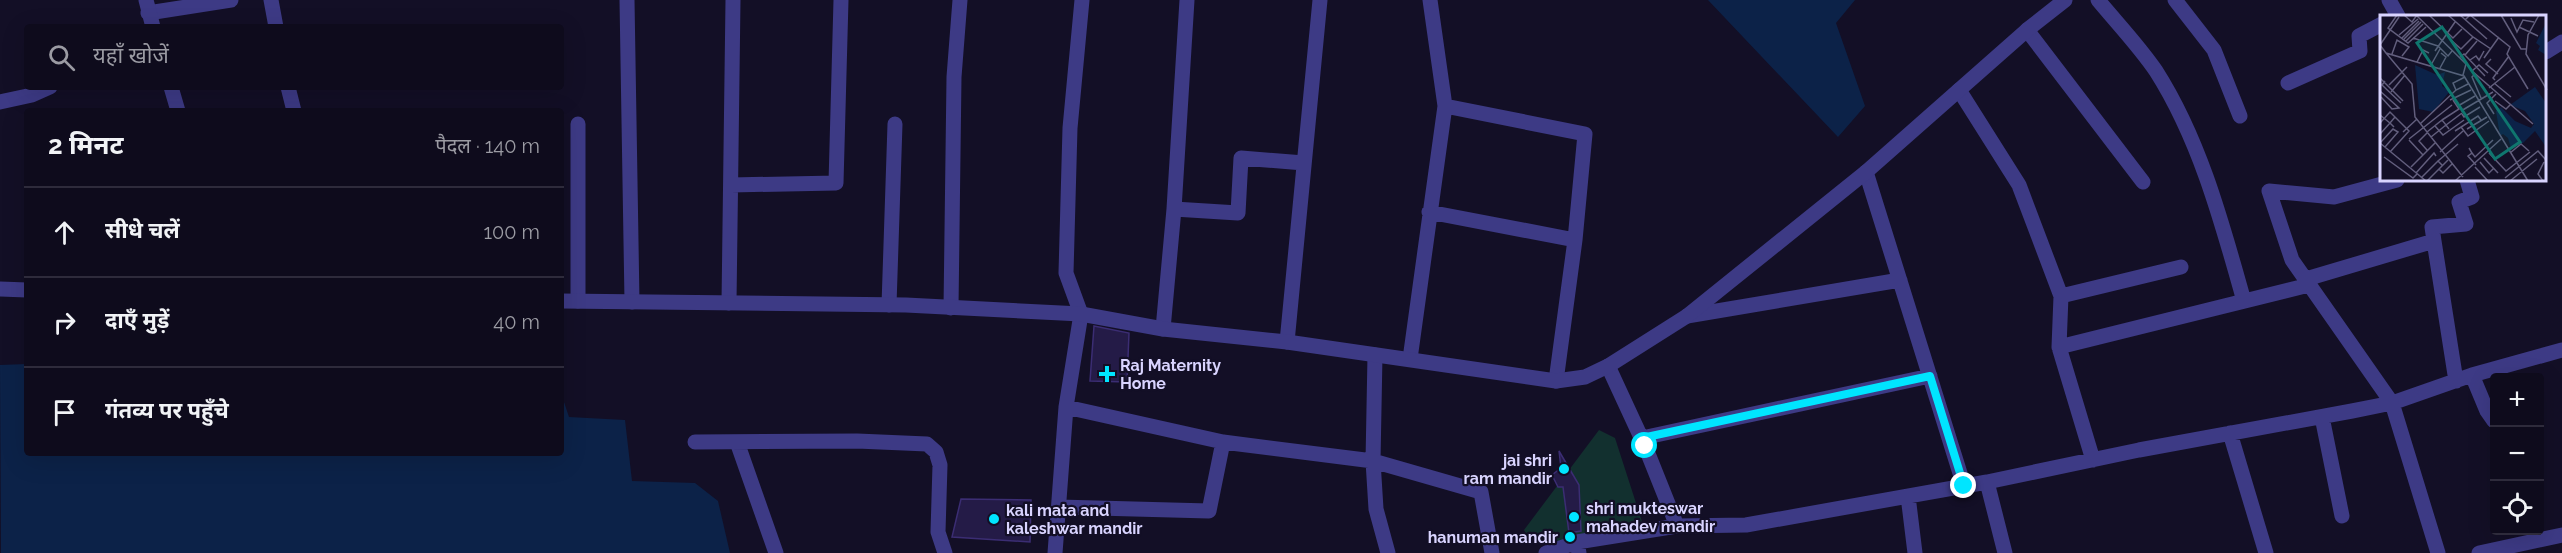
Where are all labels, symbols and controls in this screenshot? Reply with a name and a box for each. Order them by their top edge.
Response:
inset map [2380,15,2547,182]
search box [24,24,564,90]
icon: search [45,41,78,74]
text: यहाँ खोजें [93,42,169,68]
text: 2 मिनट [48,130,123,160]
text: पैदल · 140 m [435,134,540,158]
icon: ahead [48,216,81,249]
text: सीधे चलें [105,217,180,243]
text: 100 m [483,220,540,244]
icon: right [48,306,81,339]
text: दाएँ मुड़ें [105,307,169,333]
text: 40 m [493,310,540,334]
place label: Raj Maternity Home [1120,356,1221,393]
marker: Raj Maternity Home [1098,365,1116,383]
map controls [2490,373,2544,535]
button: + [2490,373,2544,427]
icon: arrive [48,396,81,429]
text: गंतव्य पर पहुँचे [105,397,229,423]
button: − [2490,427,2544,481]
route start [1631,432,1657,458]
place label: jai shri ram mandir [1464,451,1552,488]
marker: jai shri ram mandir [1557,462,1571,476]
route end [1950,472,1976,498]
button: locate [2490,481,2544,535]
place label: shri mukteswar mahadev mandir [1586,499,1715,536]
place label: kali mata and kaleshwar mandir [1006,501,1143,538]
marker: shri mukteswar mahadev mandir [1567,510,1581,524]
marker: kali mata and kaleshwar mandir [987,512,1001,526]
place label: hanuman mandir [1428,528,1558,547]
marker: hanuman mandir [1563,530,1577,544]

